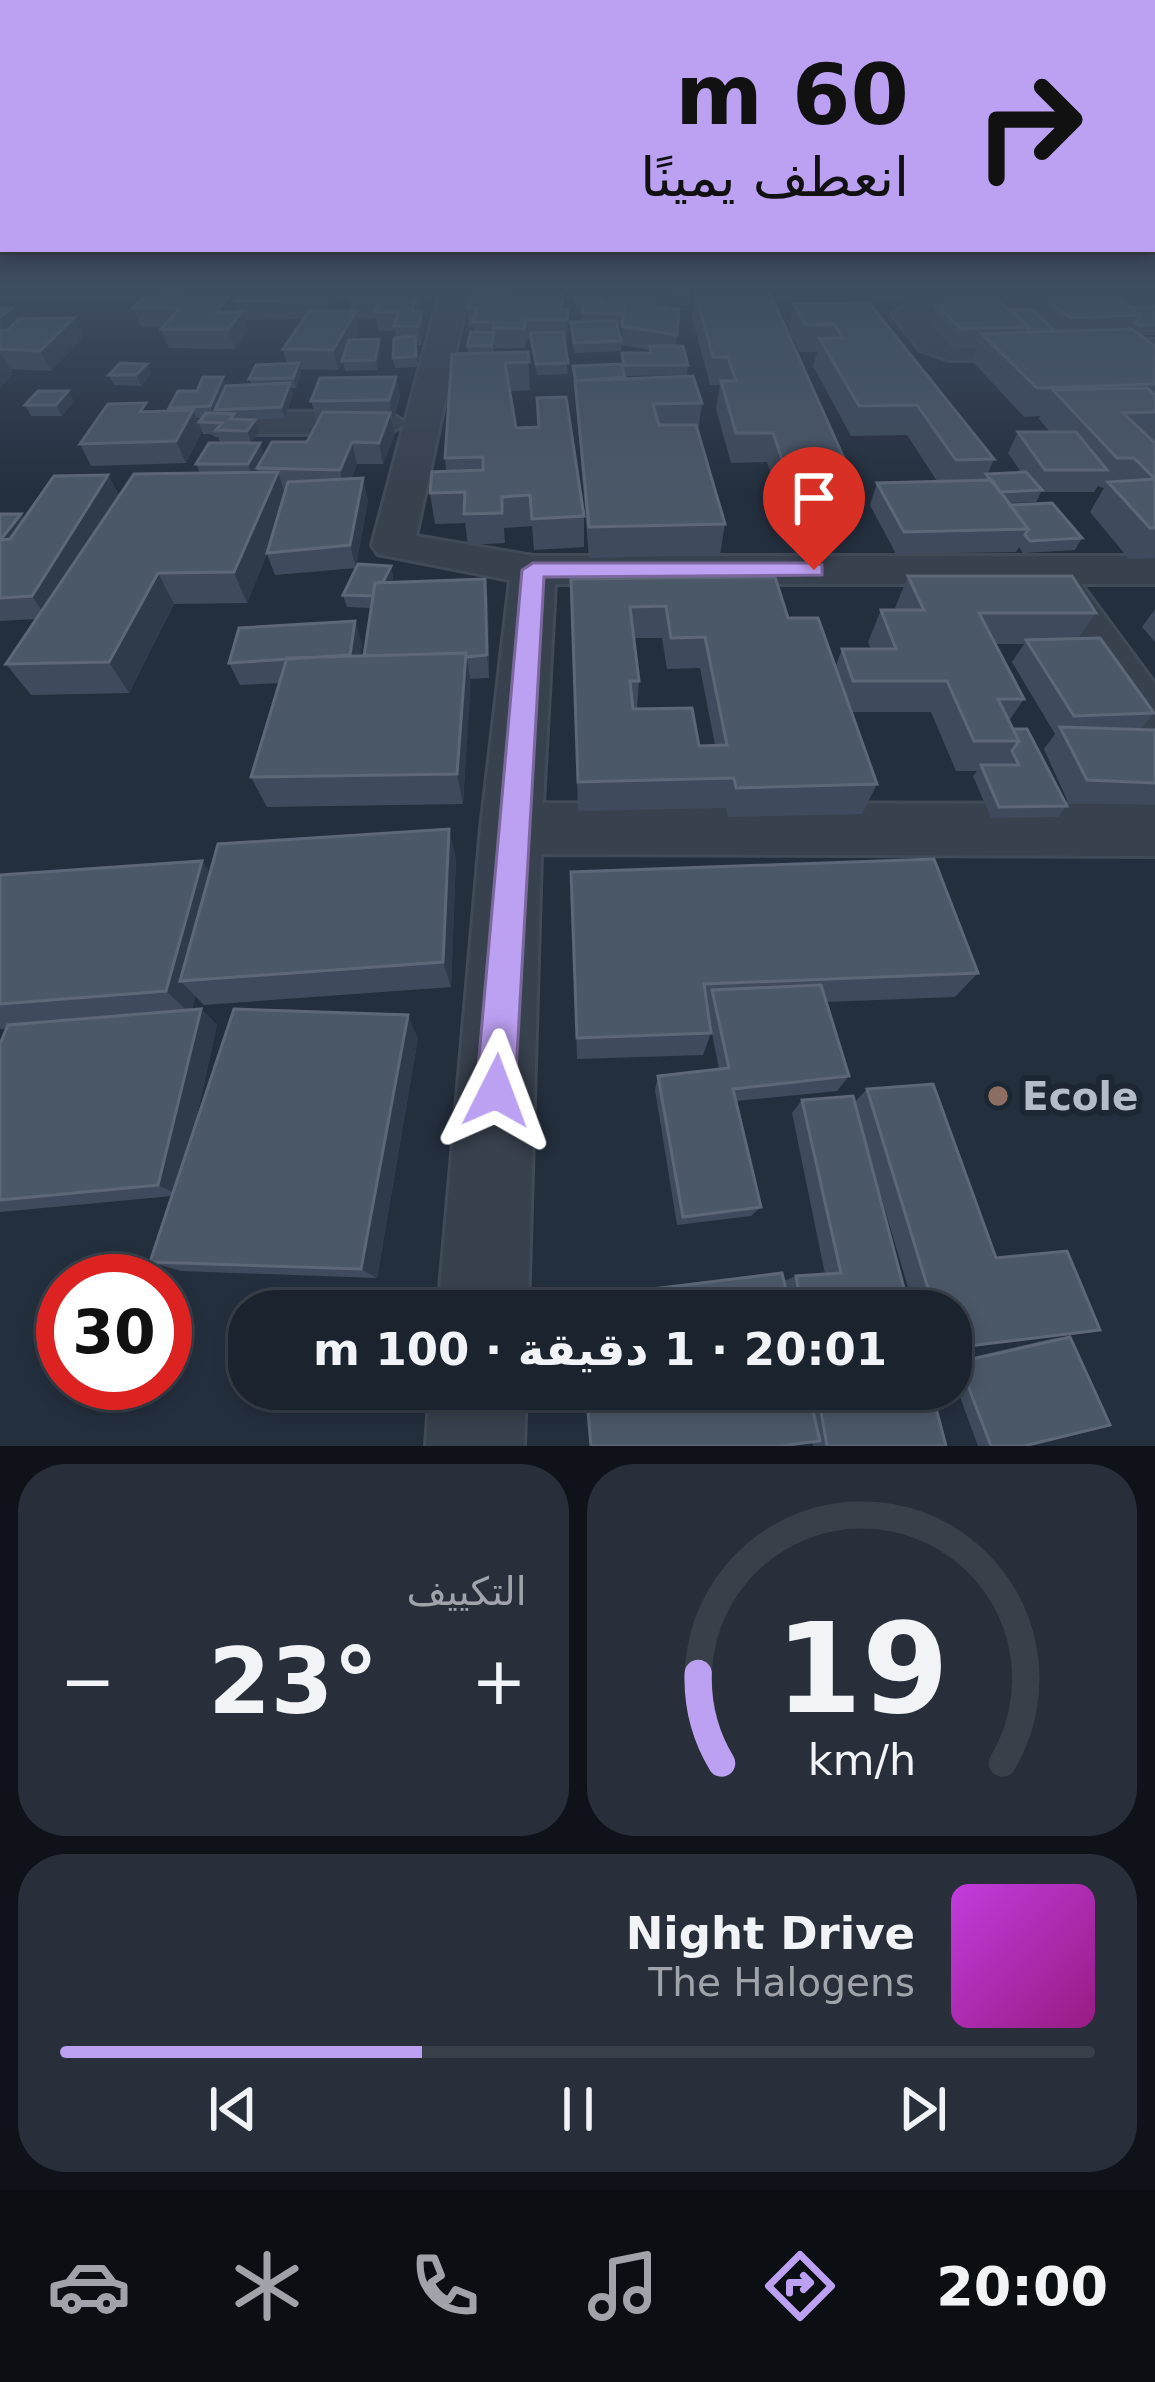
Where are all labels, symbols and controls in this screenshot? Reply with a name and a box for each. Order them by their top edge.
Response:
text: 60 m [675,46,909,144]
icon: right [951,48,1107,204]
text: انعطف يمينًا [640,146,909,209]
pin [763,447,865,570]
icon: arrive [781,465,847,531]
position arrow [433,1028,559,1154]
place label: Ecole [1022,1074,1138,1119]
marker: Ecole [985,1083,1011,1109]
speed limit sign: 30 [36,1254,192,1410]
text: 20:01 · 1 دقيقة · 100 m [313,1323,887,1376]
text: التكييف [407,1569,527,1614]
text: 19 [775,1596,949,1741]
text: 23° [208,1629,378,1734]
text: − [60,1643,115,1720]
text: + [471,1643,527,1720]
text: km/h [808,1735,916,1785]
text: Night Drive [626,1907,915,1960]
text: The Halogens [648,1960,915,2005]
icon: previous [200,2076,266,2142]
icon: pause [545,2076,611,2142]
icon: next [890,2076,956,2142]
icon: car [47,2244,131,2328]
icon: climate [225,2244,309,2328]
icon: phone [403,2244,487,2328]
icon: music [581,2244,665,2328]
icon: directions [758,2244,842,2328]
text: 20:00 [936,2255,1108,2318]

